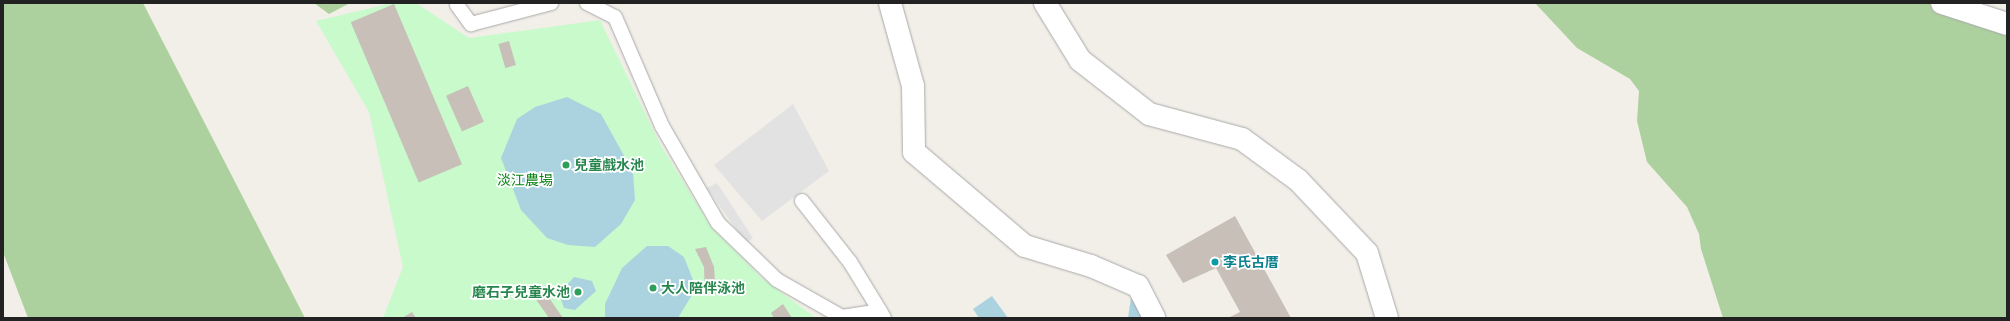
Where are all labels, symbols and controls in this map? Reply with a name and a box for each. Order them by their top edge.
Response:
place label: 兒童戲水池 [574,157,644,173]
marker: 兒童戲水池 [561,160,571,170]
park label: 淡江農場 [497,172,553,188]
place label: 李氏古厝 [1223,254,1279,270]
marker: 李氏古厝 [1210,257,1220,267]
place label: 大人陪伴泳池 [661,280,745,296]
marker: 大人陪伴泳池 [648,283,658,293]
place label: 磨石子兒童水池 [472,284,570,300]
marker: 磨石子兒童水池 [573,287,583,297]

